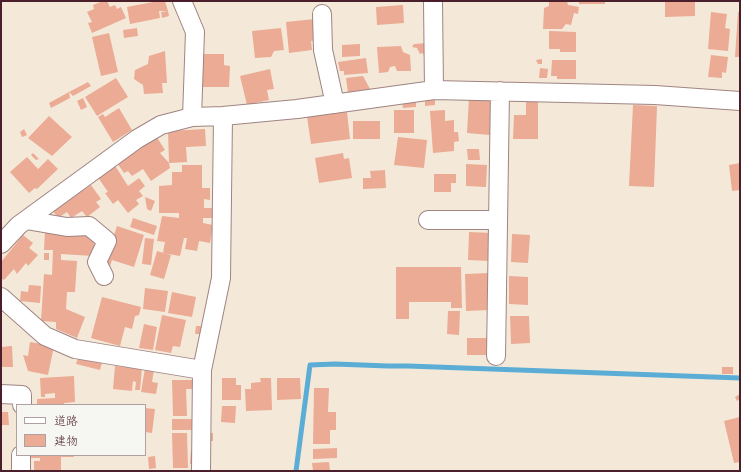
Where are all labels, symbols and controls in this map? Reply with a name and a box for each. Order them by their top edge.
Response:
legend [16,404,146,456]
text: 道路 [54,414,78,430]
text: 建物 [54,434,78,450]

